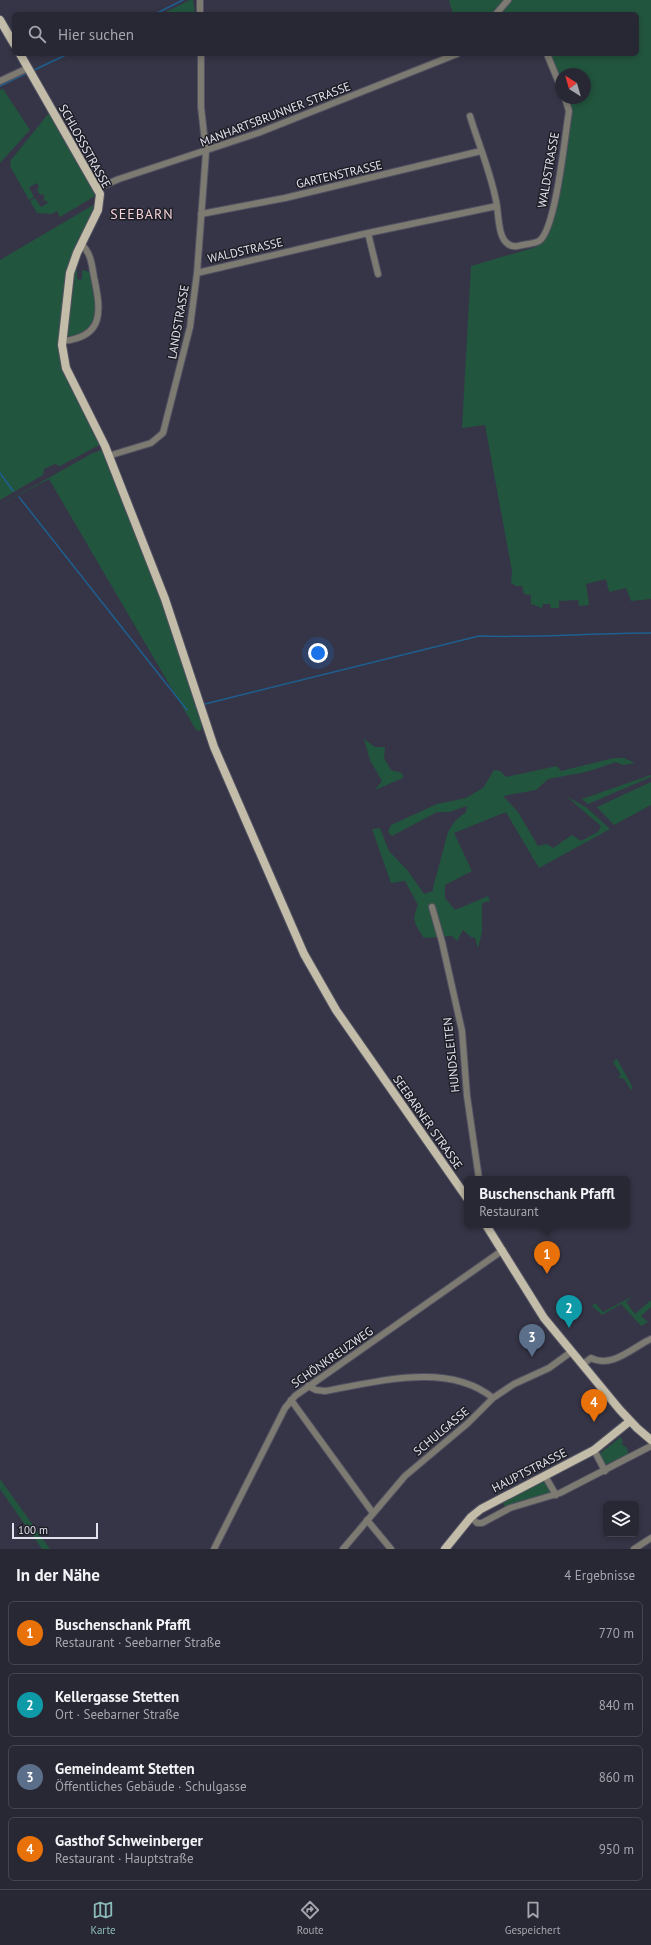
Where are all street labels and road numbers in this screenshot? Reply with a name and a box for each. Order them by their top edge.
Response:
street label: MANHARTSBRUNNER STRASSE [198,78,352,150]
street label: SCHLOSSSTRASSE [56,101,114,191]
street label: WALDSTRASSE [534,131,562,209]
street label: GARTENSTRASSE [294,157,384,191]
street label: WALDSTRASSE [206,234,284,266]
street label: LANDSTRASSE [164,284,192,360]
street label: HUNDSLEITEN [440,1017,462,1093]
street label: SEEBARNER STRASSE [390,1072,466,1172]
street label: SCHÖNKREUZWEG [288,1323,376,1391]
street label: SCHULGASSE [410,1403,472,1459]
street label: HAUPTSTRASSE [489,1445,569,1495]

